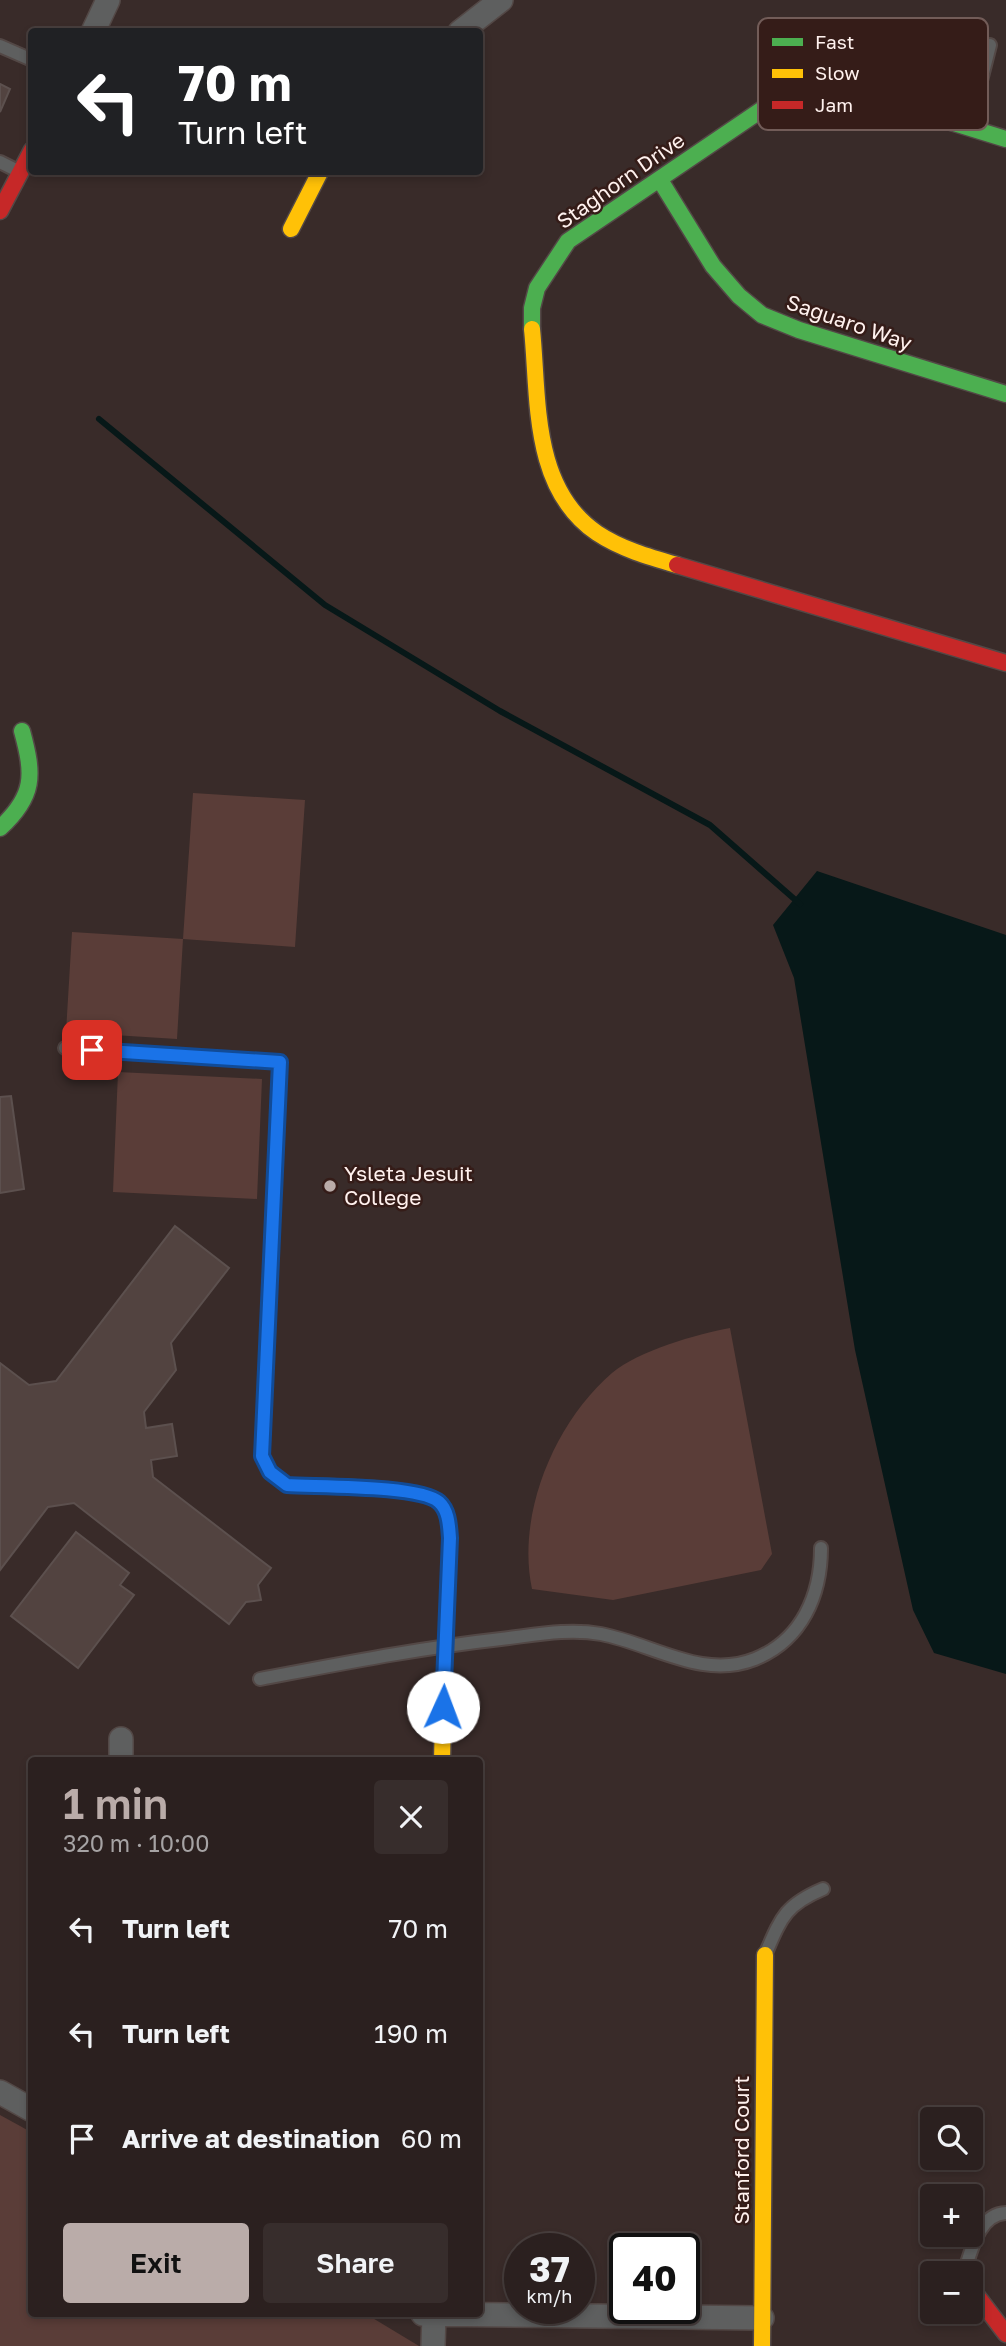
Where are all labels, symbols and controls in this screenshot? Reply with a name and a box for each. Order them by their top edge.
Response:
legend [758,18,988,130]
text: Fast [815,30,854,53]
text: 70 m [178,53,292,112]
icon: left [63,56,154,147]
text: Slow [815,61,860,84]
text: Jam [815,93,853,116]
text: Turn left [178,113,307,151]
street label: Staghorn Drive [551,126,689,234]
street label: Saguaro Way [783,288,916,356]
pin [62,1020,122,1080]
icon: arrive [73,1031,111,1069]
place label: Ysleta Jesuit College [344,1160,473,1210]
marker: Ysleta Jesuit College [322,1178,338,1194]
position arrow [406,1670,480,1744]
text: 1 min [63,1778,168,1828]
button: close [374,1780,448,1854]
text: 320 m · 10:00 [63,1829,209,1857]
icon: left [63,1910,101,1948]
text: Turn left [122,1913,230,1944]
text: 70 m [389,1913,448,1944]
icon: left [63,2015,101,2053]
text: Turn left [122,2018,230,2049]
text: 190 m [374,2018,448,2049]
street label: Stanford Court [728,2076,754,2225]
map controls [920,2107,983,2324]
button: search [920,2107,983,2170]
icon: arrive [63,2120,101,2158]
text: Arrive at destination [122,2123,380,2154]
text: 60 m [401,2123,462,2154]
button: + [920,2184,983,2247]
button: Exit [63,2223,249,2303]
button: Share [263,2223,448,2303]
speed limit sign: 40 [609,2233,700,2324]
text: 37 [529,2248,570,2290]
button: − [920,2261,983,2324]
text: km/h [527,2285,572,2307]

